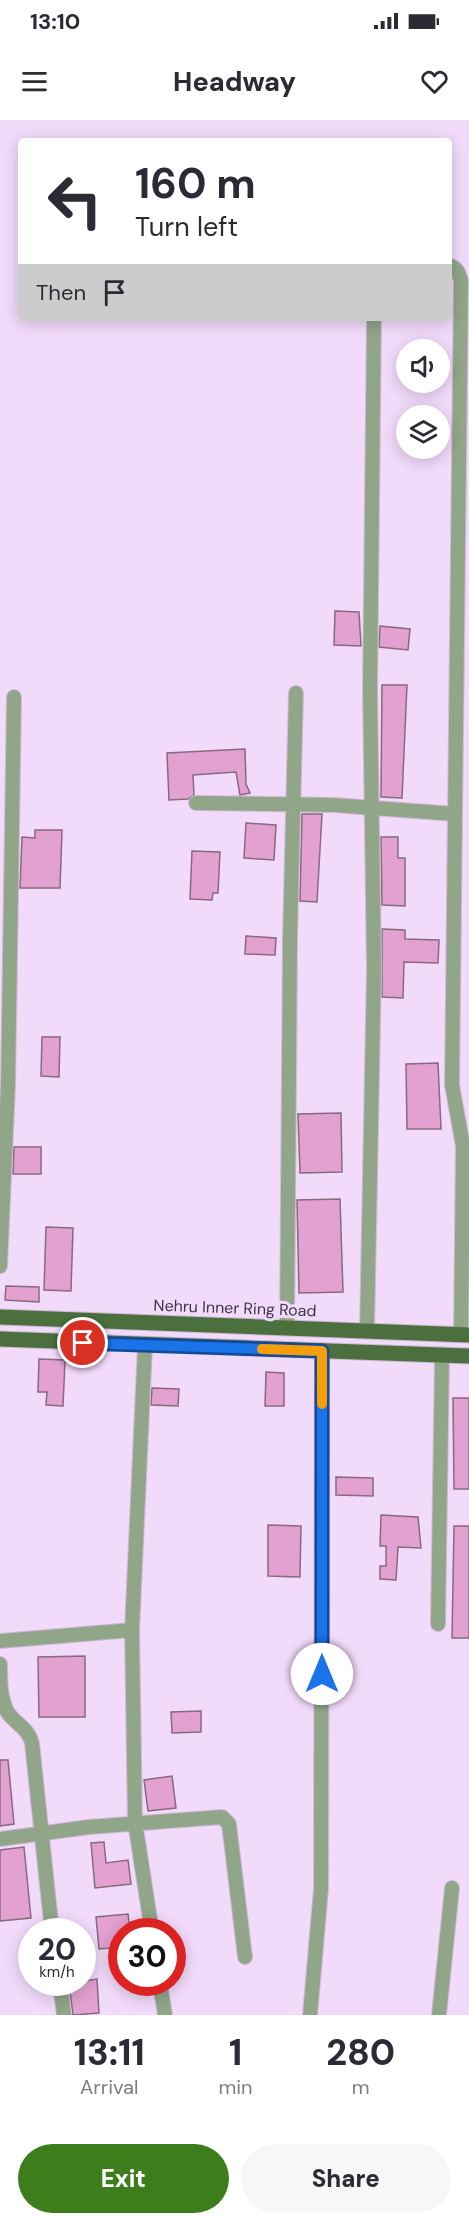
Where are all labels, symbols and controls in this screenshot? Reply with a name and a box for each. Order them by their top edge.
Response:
text: 13:10 [30,7,80,36]
text: Headway [173,64,296,99]
icon: menu [18,65,51,98]
icon: heart [418,65,451,98]
text: 160 m [135,156,256,211]
icon: left [36,162,114,240]
text: Turn left [135,209,238,244]
icon: arrive [98,276,131,309]
text: Then [36,278,86,307]
map controls [396,339,450,459]
button: sound [396,339,450,393]
button: layers [396,405,450,459]
street label: Nehru Inner Ring Road [153,1295,317,1321]
pin [57,1317,108,1368]
icon: arrive [66,1326,99,1359]
position arrow [290,1642,354,1706]
speed limit sign: 30 [108,1918,186,1996]
text: 20 [38,1930,76,1969]
text: km/h [39,1962,75,1982]
text: 13:11 [74,2029,145,2076]
text: 1 [229,2029,242,2076]
text: 280 [326,2029,395,2076]
text: Arrival [80,2074,138,2100]
text: min [218,2074,253,2100]
text: m [352,2074,370,2100]
button: Exit [18,2144,229,2213]
button: Share [241,2144,451,2213]

